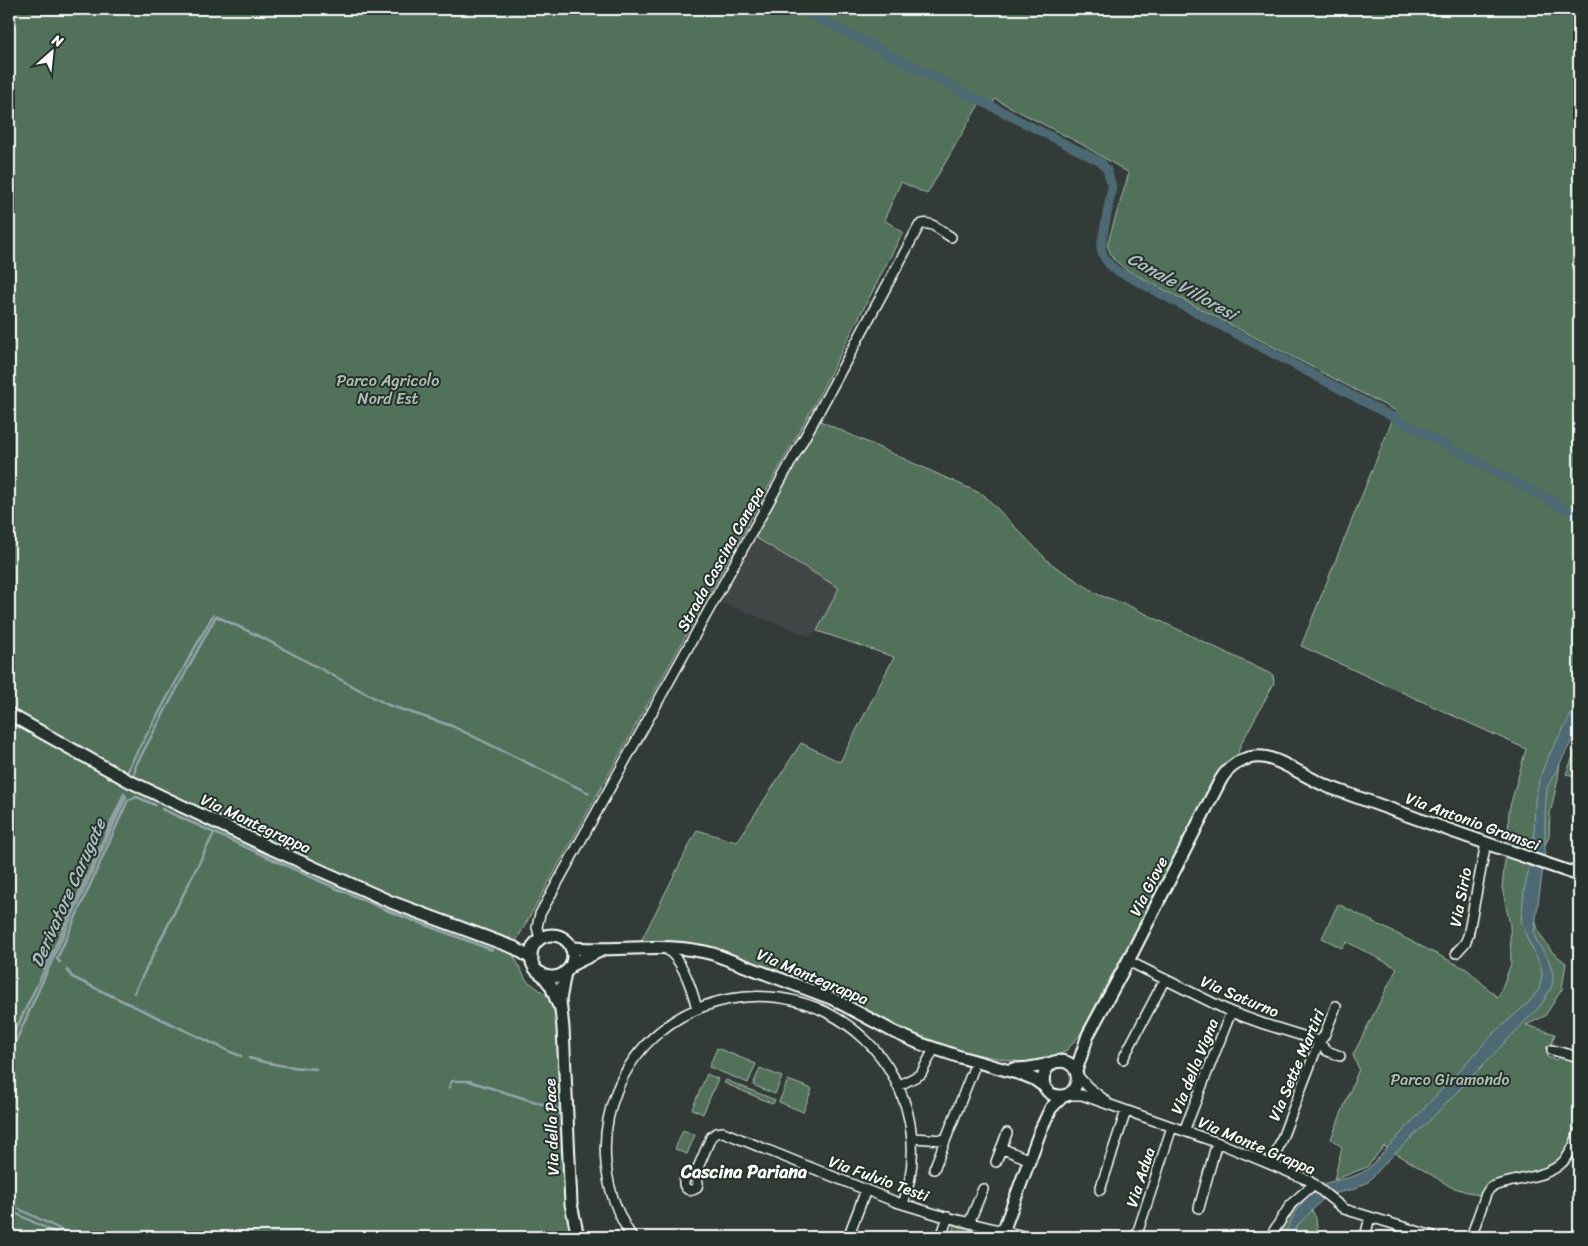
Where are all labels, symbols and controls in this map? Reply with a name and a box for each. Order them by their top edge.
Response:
text: N [47,27,68,54]
north arrow [28,28,78,78]
water label: Canale Villoresi [1121,243,1246,331]
park label: Parco Agricolo Nord Est [337,366,439,413]
street label: Strada Cascina Canepa [668,480,773,637]
street label: Via Antonio Gramsci [1401,784,1545,859]
street label: Via Montegrappa [196,785,316,862]
water label: Derivatore Carugate [21,812,116,972]
street label: Via Giove [1121,851,1176,921]
street label: Via Sirio [1441,865,1480,929]
street label: Via Montegrappa [752,940,873,1013]
street label: Via Saturno [1196,967,1284,1026]
street label: Via Sette Martiri [1260,1004,1333,1126]
street label: Via della Vigna [1162,1014,1227,1119]
park label: Parco Giramondo [1391,1065,1510,1094]
street label: Via della Pace [535,1078,568,1176]
street label: Via Monte Grappa [1194,1108,1320,1183]
street label: Via Adua [1117,1143,1164,1211]
street label: Via Fulvio Testi [824,1147,934,1210]
district label: Cascina Pariana [680,1156,807,1188]

